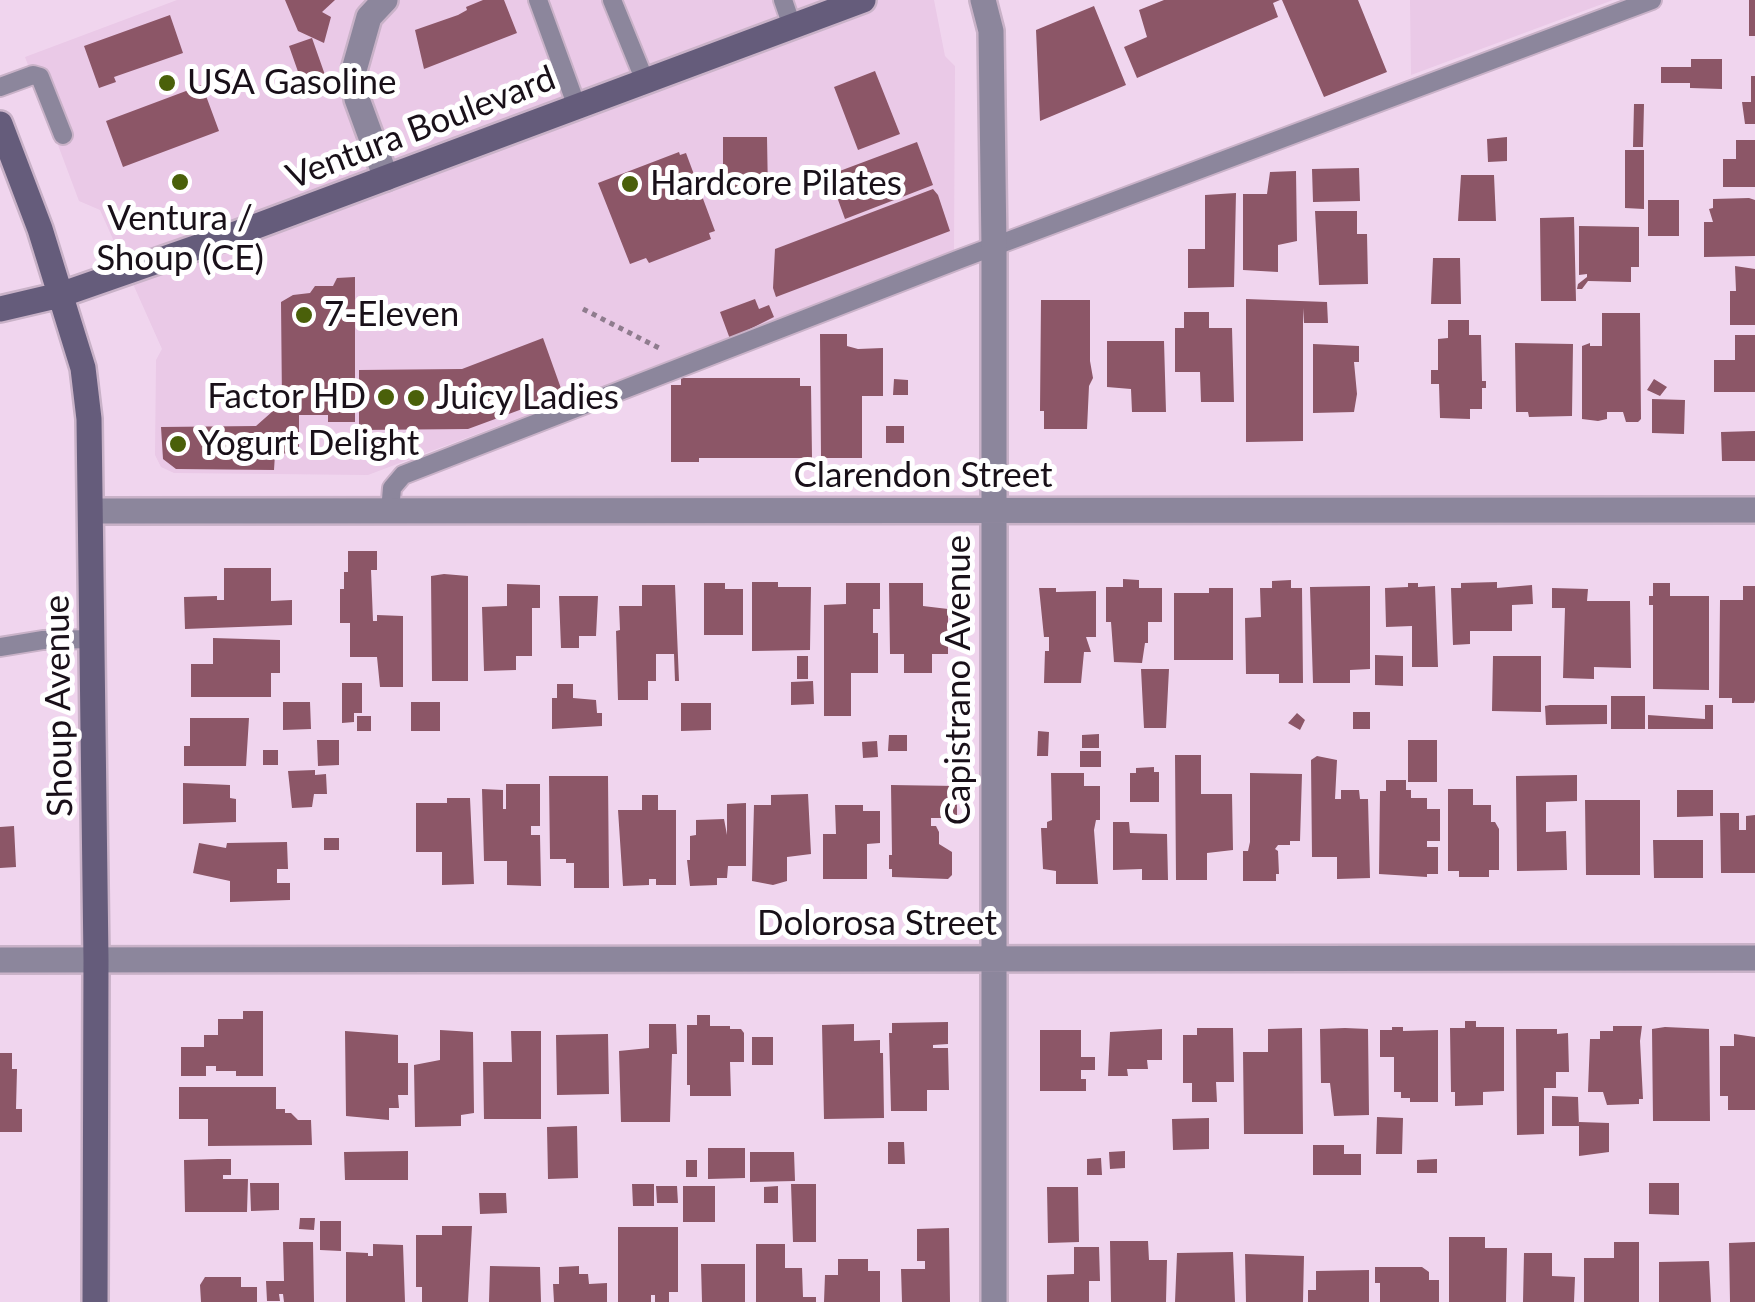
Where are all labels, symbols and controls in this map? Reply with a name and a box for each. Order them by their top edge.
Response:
street label: Ventura Boulevard [281,57,561,199]
place label: USA Gasoline [187,62,396,104]
marker: USA Gasoline [156,72,178,94]
place label: Hardcore Pilates [650,163,902,205]
marker: Ventura / Shoup (CE) [169,171,191,193]
marker: Hardcore Pilates [619,173,641,195]
place label: Ventura / Shoup (CE) [96,198,264,280]
place label: 7-Eleven [324,294,459,336]
marker: 7-Eleven [293,304,315,326]
place label: Factor HD [207,376,366,418]
place label: Juicy Ladies [436,377,619,419]
marker: Factor HD [375,386,397,408]
marker: Juicy Ladies [405,387,427,409]
place label: Yogurt Delight [198,423,419,465]
marker: Yogurt Delight [167,433,189,455]
street label: Clarendon Street [793,455,1053,497]
street label: Capistrano Avenue [938,535,980,825]
street label: Shoup Avenue [36,595,82,817]
street label: Dolorosa Street [757,903,997,945]

